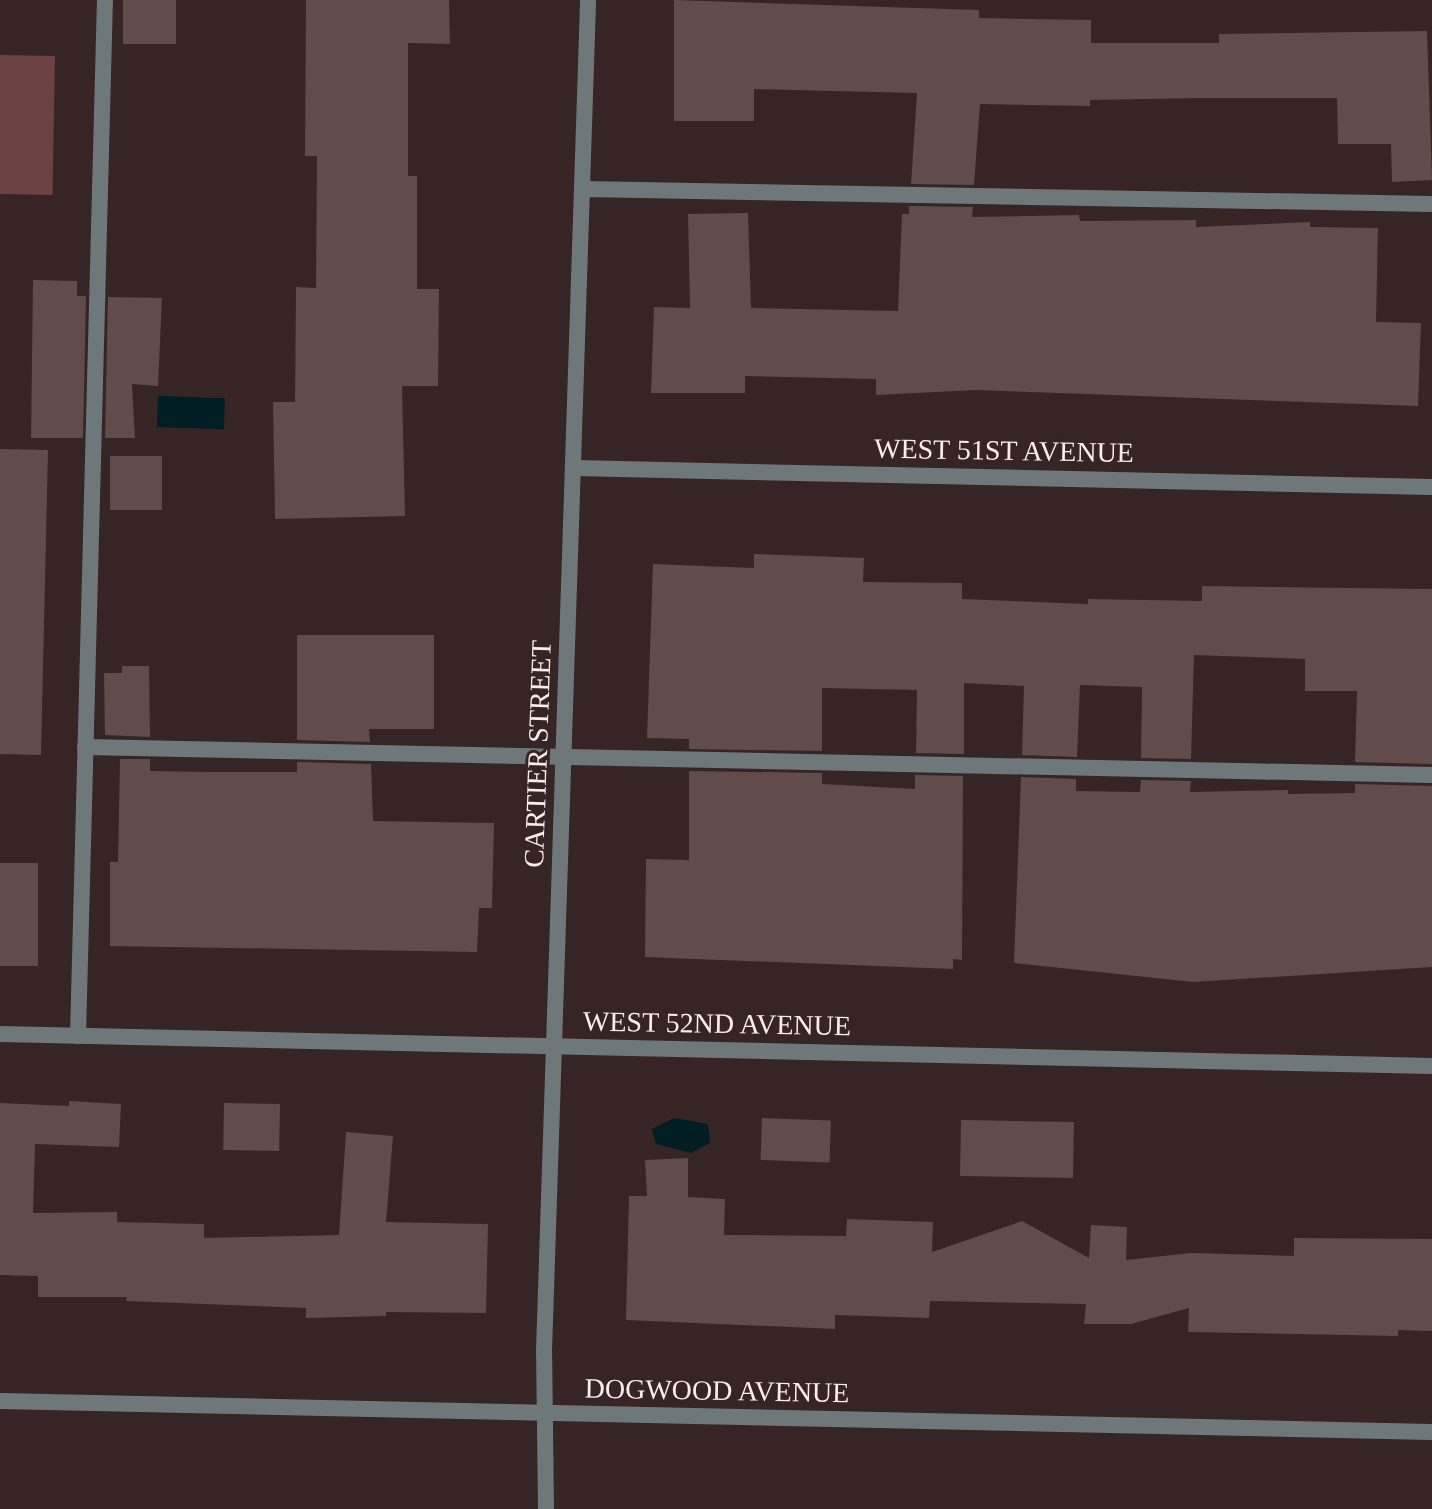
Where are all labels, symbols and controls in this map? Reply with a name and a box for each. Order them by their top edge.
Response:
street label: WEST 51ST AVENUE [873,432,1135,470]
street label: CARTIER STREET [517,640,559,868]
street label: WEST 52ND AVENUE [582,1005,852,1043]
street label: DOGWOOD AVENUE [584,1372,850,1410]

